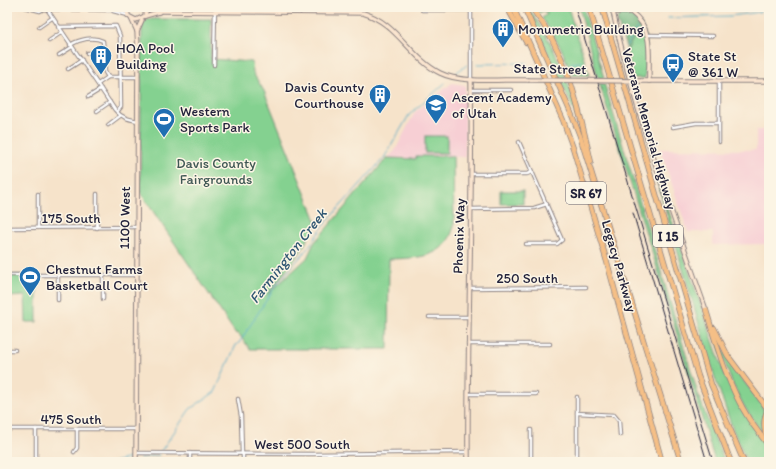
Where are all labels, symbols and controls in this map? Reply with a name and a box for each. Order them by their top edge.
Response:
building icon: Monumetric Building [490,16,516,49]
place label: Monumetric Building [518,21,645,38]
place label: HOA Pool Building [116,40,174,73]
building icon: HOA Pool Building [88,43,114,76]
street label: Veterans Memorial Highway [618,46,680,212]
place label: State St @ 361 W [688,48,738,81]
bus stop icon: State St @ 361 W [660,51,686,84]
street label: State Street [513,60,587,78]
place label: Davis County Courthouse [284,79,364,112]
building icon: Davis County Courthouse [367,82,393,115]
place label: Ascent Academy of Utah [452,89,552,122]
school or university icon: Ascent Academy of Utah [423,92,449,125]
place label: Western Sports Park [180,103,251,136]
sports icon: Western Sports Park [151,106,177,139]
park label: Davis County Fairgrounds [176,155,256,188]
road number: SR 67 [566,182,606,204]
street label: 1100 West [116,186,134,250]
street label: Phoenix Way [449,197,469,274]
water label: Farmington Creek [245,204,332,307]
street label: 175 South [41,210,101,227]
street label: Legacy Parkway [598,218,640,315]
road number: I 15 [653,225,683,247]
place label: Chestnut Farms Basketball Court [46,261,148,294]
sports icon: Chestnut Farms Basketball Court [17,264,43,297]
street label: 250 South [496,270,558,287]
street label: 475 South [41,411,101,428]
street label: West 500 South [254,436,350,453]

